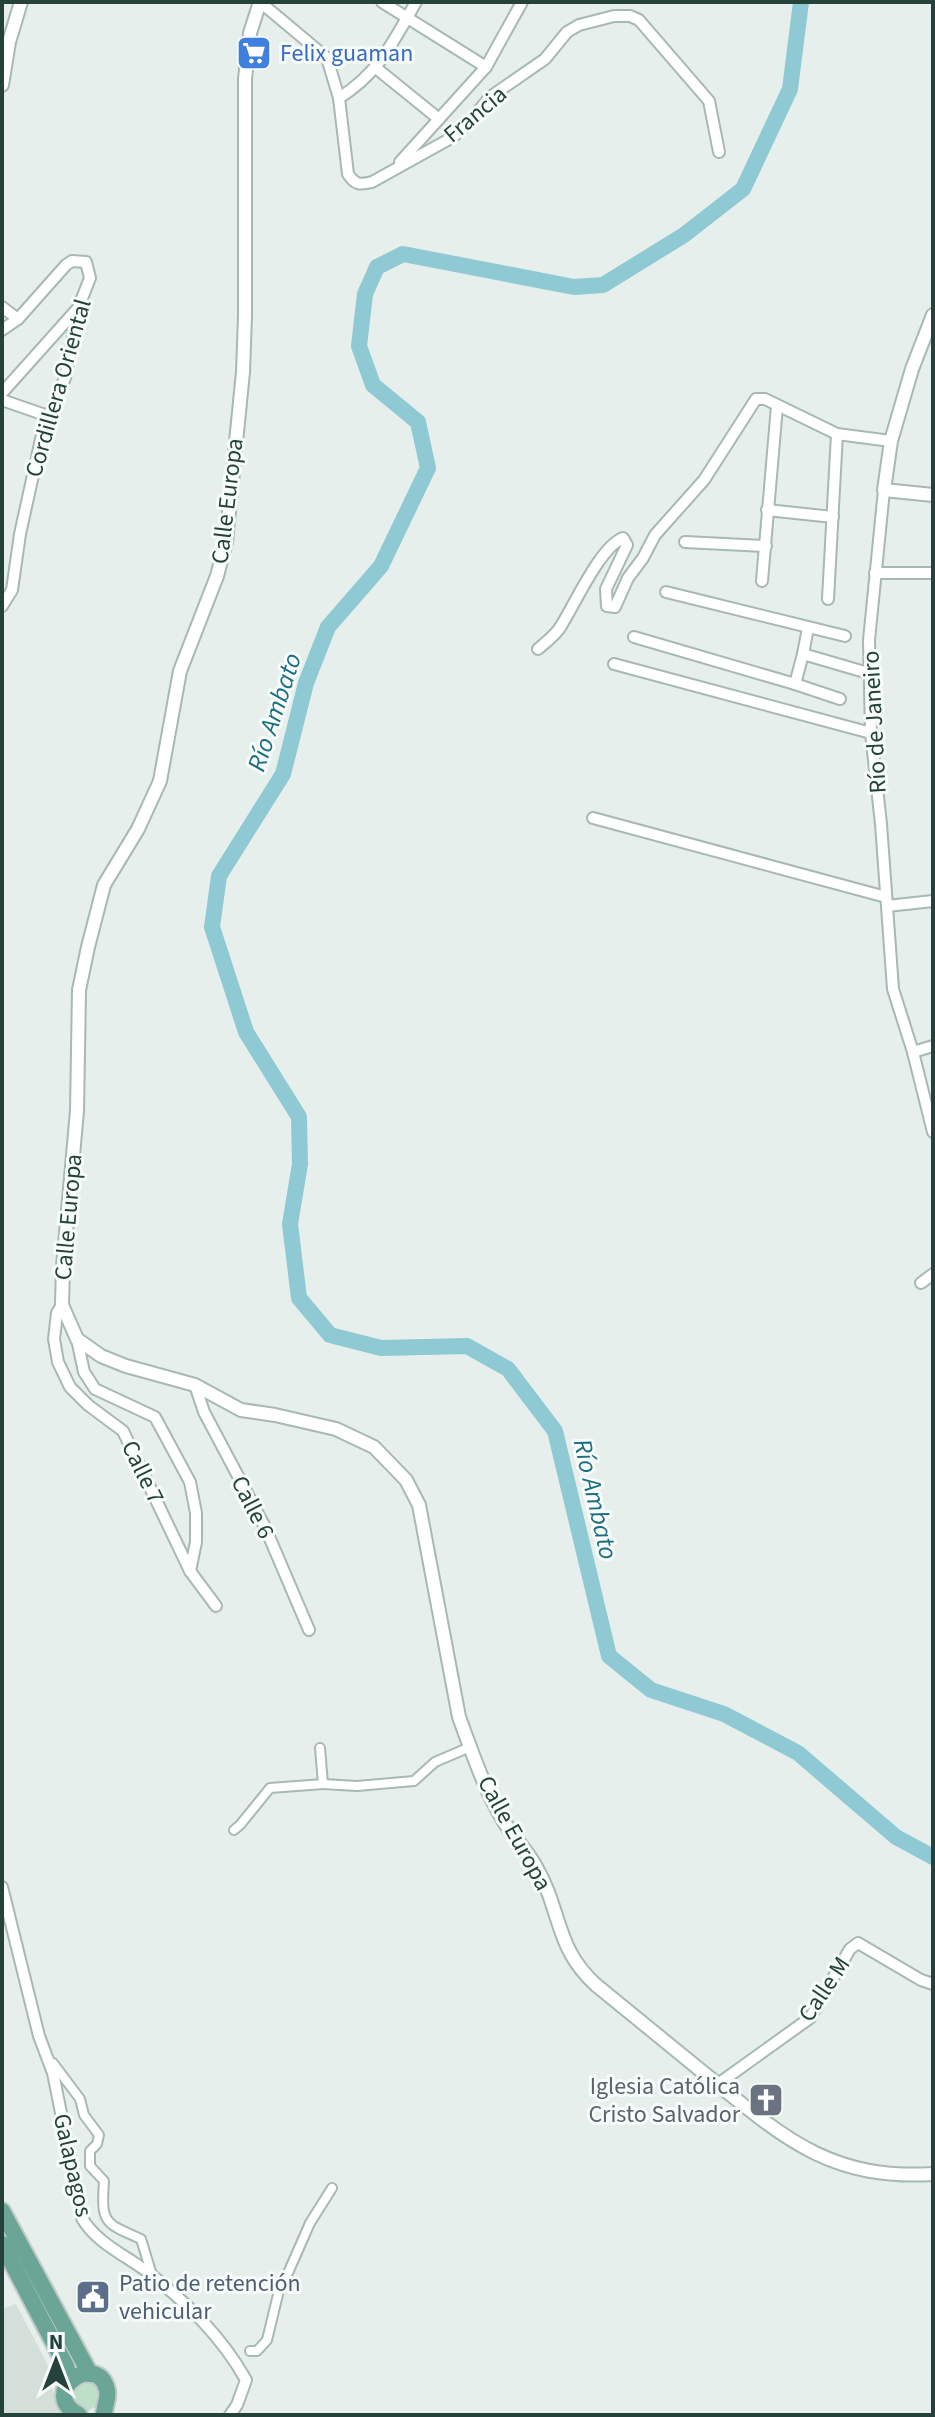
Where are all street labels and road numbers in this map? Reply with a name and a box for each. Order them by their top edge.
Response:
street label: Francia [436,77,515,151]
street label: Cordillera Oriental [16,295,101,481]
street label: Calle Europa [202,436,253,566]
street label: Río de Janeiro [853,650,896,794]
street label: Calle Europa [46,1152,91,1282]
street label: Calle 7 [112,1435,173,1510]
street label: Calle 6 [222,1470,283,1545]
street label: Calle Europa [469,1769,561,1897]
street label: Calle M [790,1950,859,2029]
street label: Galapagos [44,2110,101,2220]

